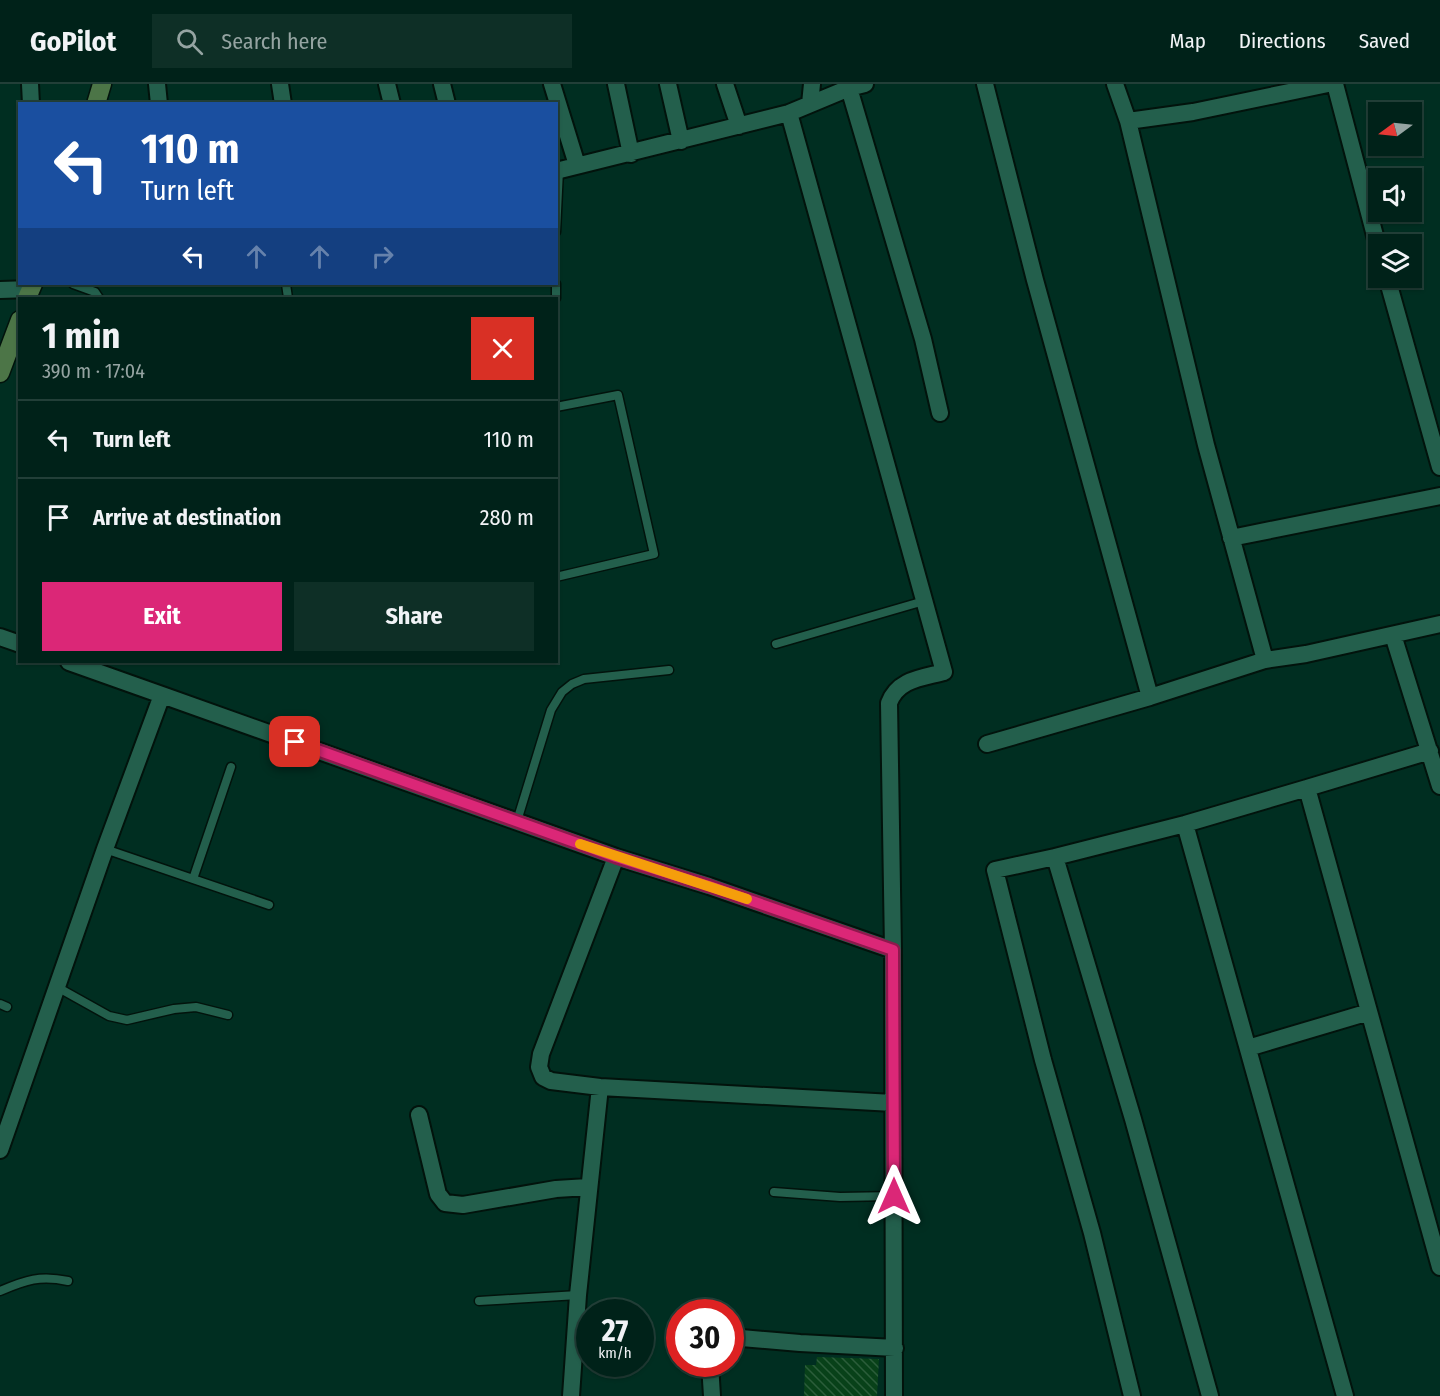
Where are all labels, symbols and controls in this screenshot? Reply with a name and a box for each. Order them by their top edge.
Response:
search box [152,14,572,68]
text: GoPilot [30,25,116,58]
icon: search [173,25,206,58]
text: Search here [221,28,327,55]
text: Map [1169,28,1206,54]
text: Directions [1239,28,1326,54]
text: Saved [1359,28,1410,54]
north arrow [1368,102,1422,156]
map controls [1368,102,1422,288]
text: 110 m [141,124,240,174]
icon: left [42,126,120,204]
button: sound [1368,168,1422,222]
text: Turn left [141,175,234,207]
button: layers [1368,234,1422,288]
icon: left [177,240,210,273]
icon: ahead [240,240,273,273]
icon: ahead [303,240,336,273]
icon: right [366,240,399,273]
text: 1 min [42,314,120,358]
button: close [471,317,534,380]
text: 390 m · 17:04 [42,359,145,383]
icon: left [42,423,75,456]
text: Turn left [93,426,171,453]
text: 110 m [484,426,534,453]
icon: arrive [42,501,75,534]
text: Arrive at destination [93,504,281,531]
text: 280 m [480,504,534,531]
button: Exit [42,582,282,651]
button: Share [294,582,534,651]
pin [269,716,320,767]
icon: arrive [278,725,311,758]
position arrow [862,1164,926,1228]
speed limit sign: 30 [666,1299,744,1377]
text: 27 [602,1313,628,1349]
text: km/h [598,1344,632,1362]

